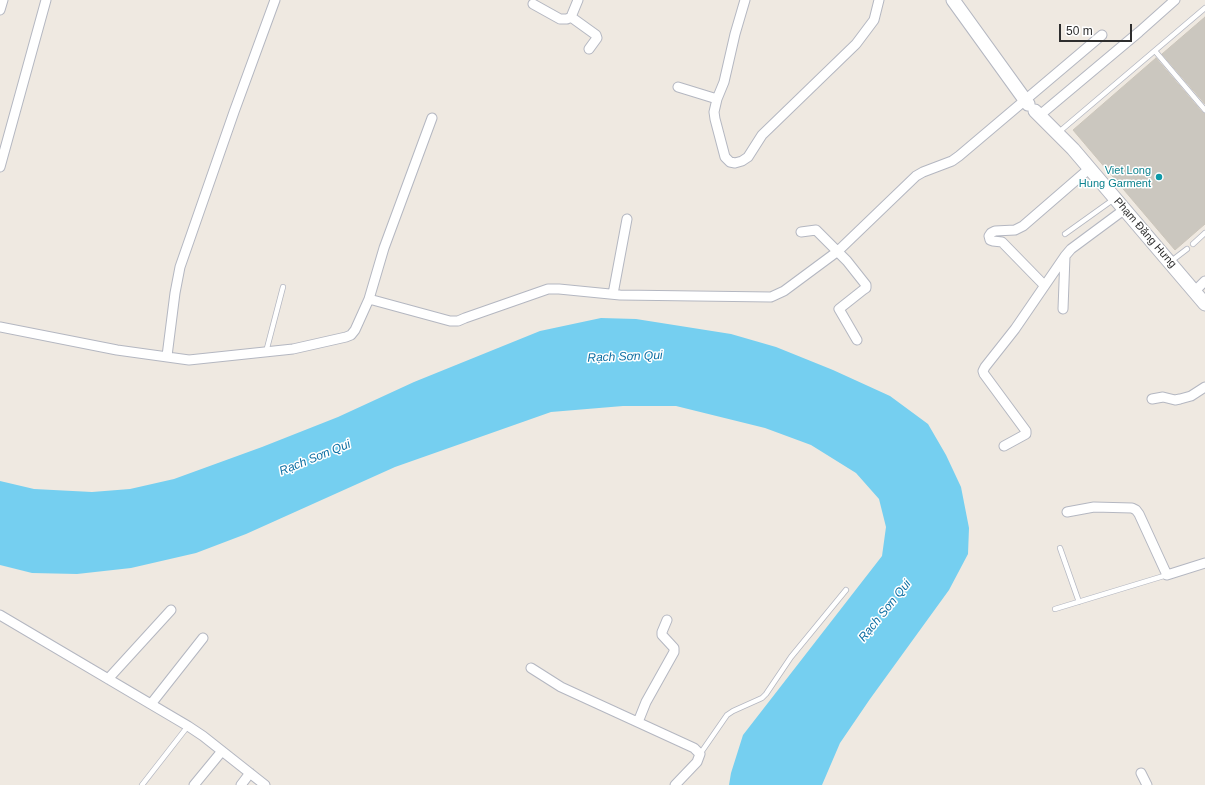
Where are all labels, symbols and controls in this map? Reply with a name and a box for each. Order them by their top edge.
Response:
scale bar [1061,16,1134,42]
text: 50 m [1066,24,1093,38]
place label: Viet Long Hung Garment [1079,164,1151,190]
marker: Viet Long Hung Garment [1154,172,1164,182]
street label: Phạm Đăng Hưng [1111,195,1179,271]
water label: Rạch Sơn Qui [587,348,663,366]
water label: Rạch Sơn Qui [277,437,353,479]
water label: Rạch Sơn Qui [856,577,914,645]

